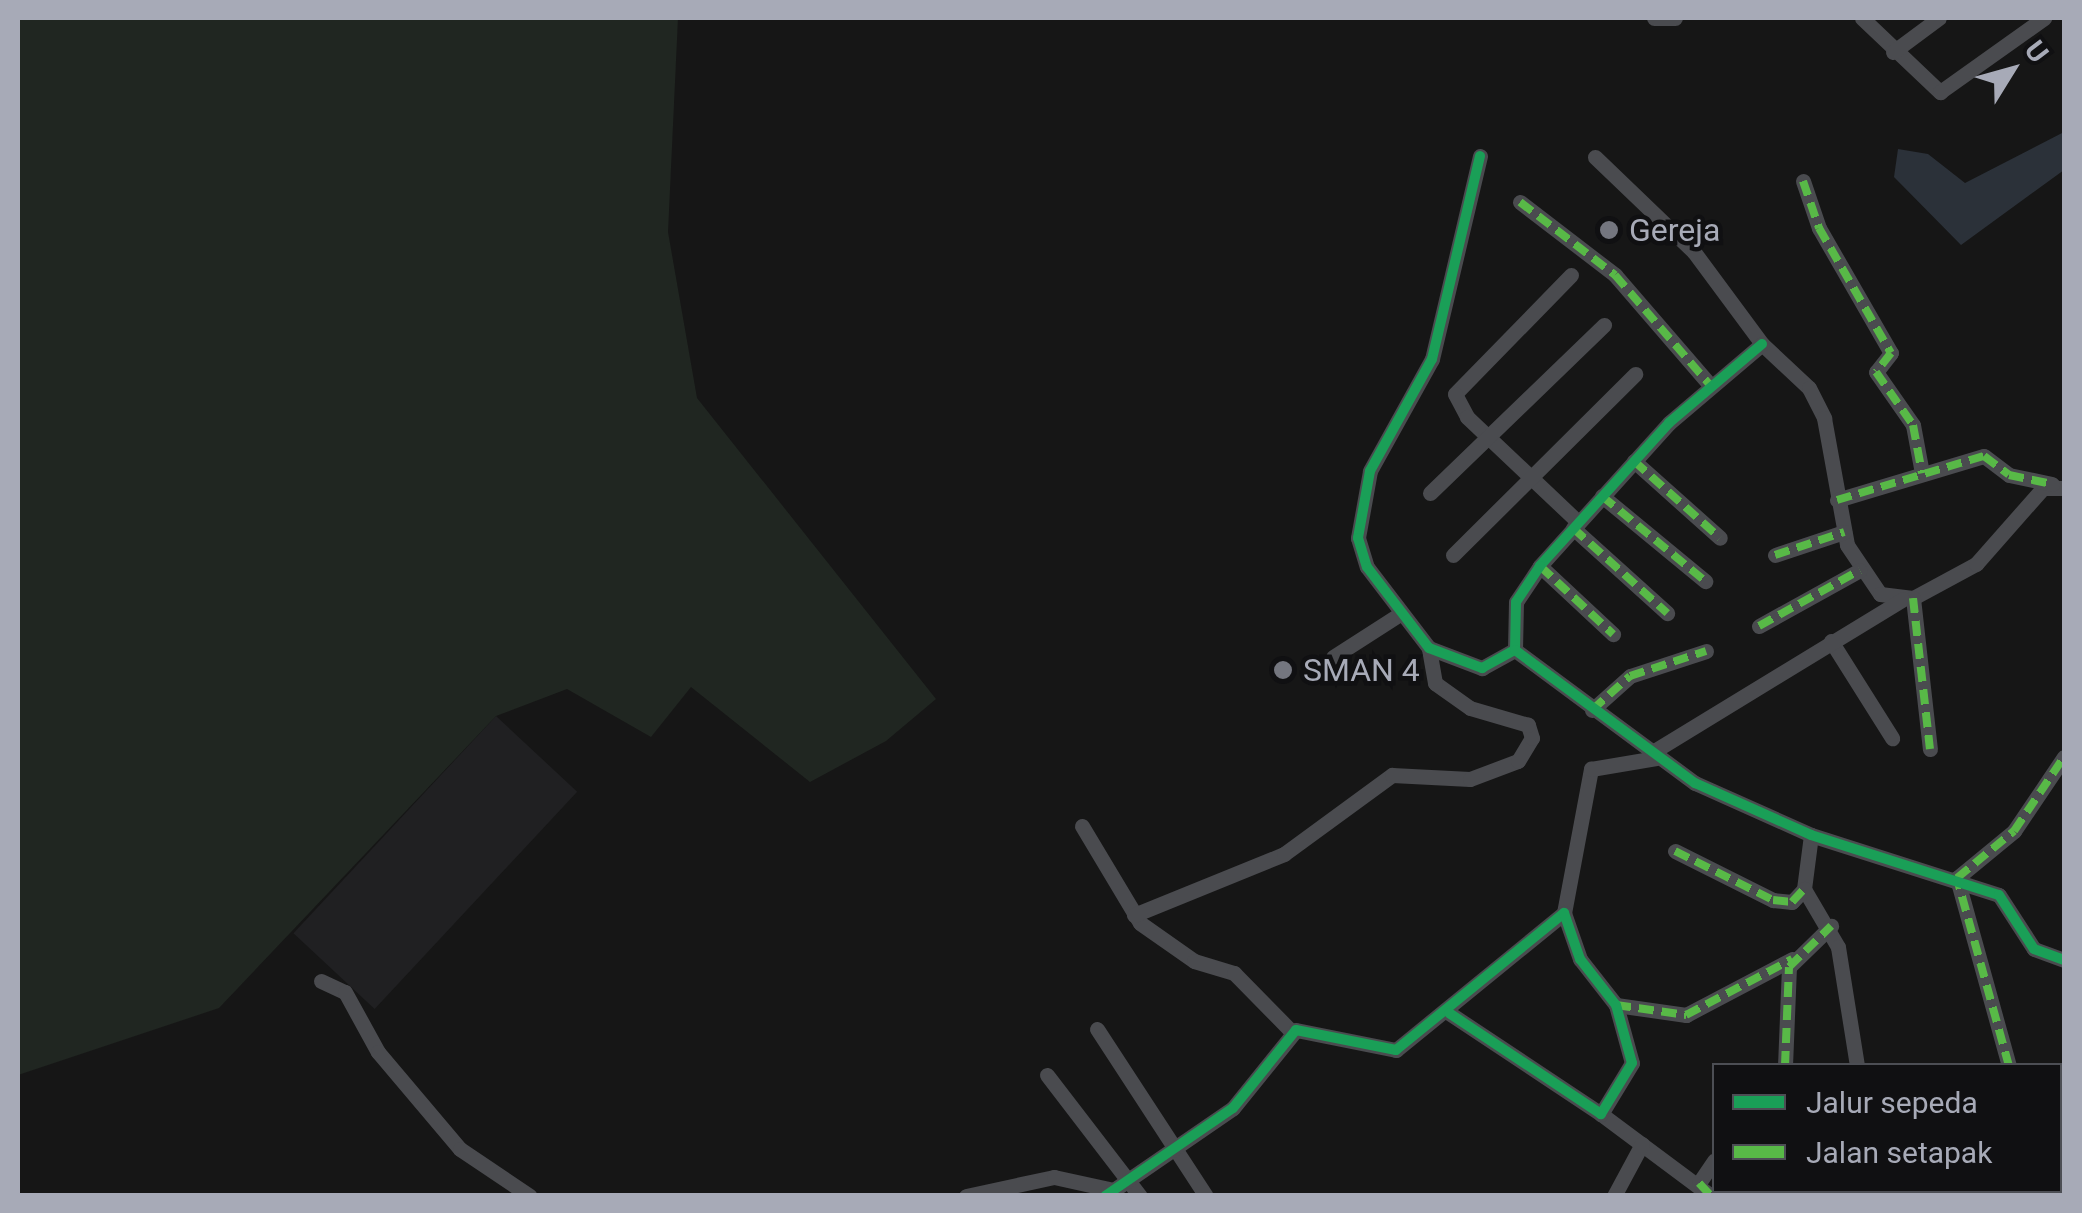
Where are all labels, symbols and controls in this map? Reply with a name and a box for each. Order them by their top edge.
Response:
north arrow [1962,20,2062,120]
text: U [2018,34,2055,69]
place label: Gereja [1629,211,1720,249]
marker: Gereja [1598,219,1620,241]
place label: SMAN 4 [1303,651,1420,689]
marker: SMAN 4 [1272,659,1294,681]
legend [1712,1063,2062,1193]
text: Jalur sepeda [1806,1085,1978,1120]
text: Jalan setapak [1806,1135,1992,1170]

